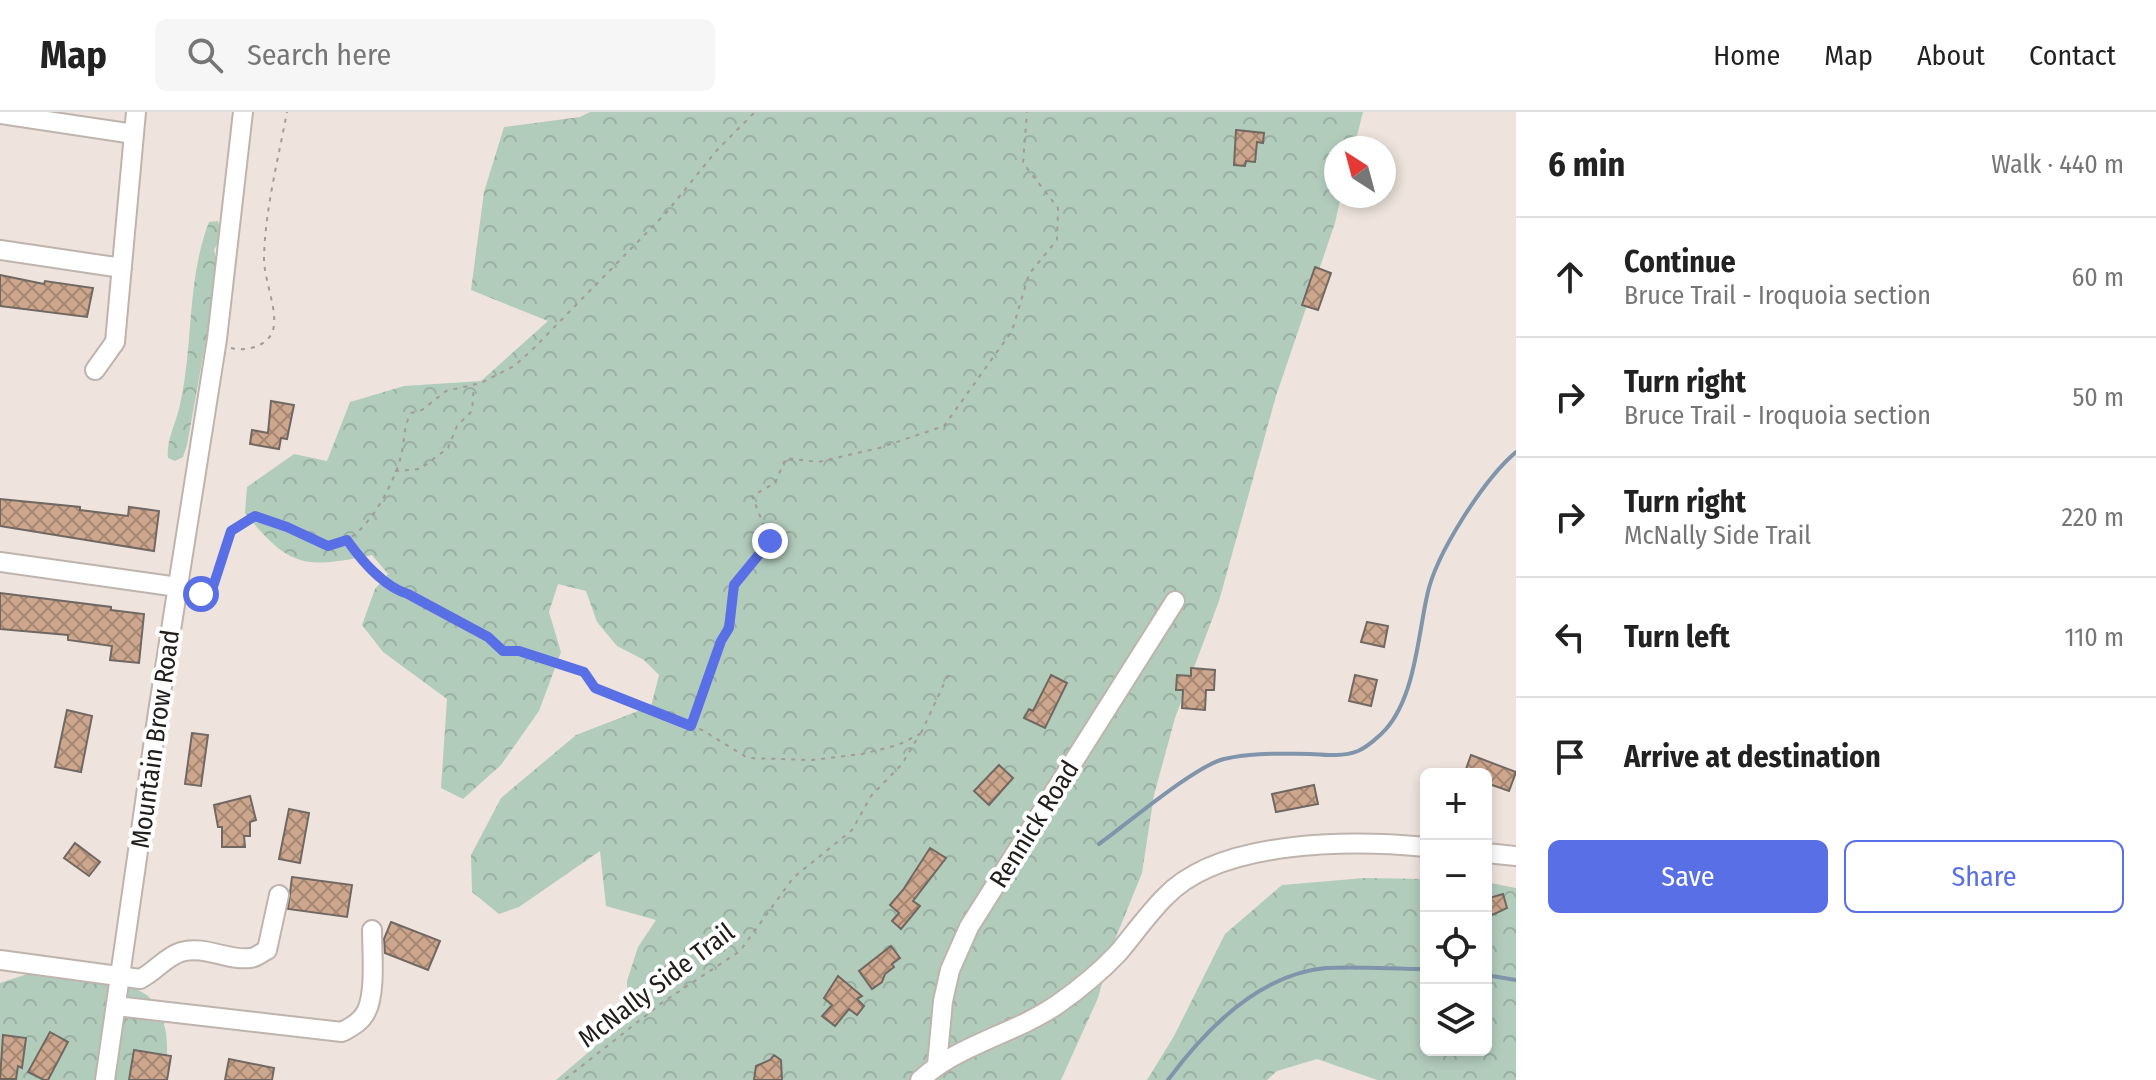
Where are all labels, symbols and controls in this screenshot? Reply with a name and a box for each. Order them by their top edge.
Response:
search box [155,19,715,91]
text: Map [40,32,107,78]
icon: search [183,33,227,77]
text: Search here [247,37,391,73]
text: Home [1713,39,1780,72]
text: Map [1824,39,1873,72]
text: About [1917,39,1985,72]
text: Contact [2029,39,2116,72]
north arrow [1324,136,1396,208]
text: 6 min [1548,144,1625,185]
text: Walk · 440 m [1991,149,2124,180]
text: Continue [1624,244,1736,280]
icon: ahead [1548,255,1592,299]
text: 60 m [2071,262,2124,293]
text: Bruce Trail - Iroquoia section [1624,280,1931,311]
text: Turn right [1624,364,1746,400]
icon: right [1548,375,1592,419]
text: 50 m [2072,382,2124,413]
text: Bruce Trail - Iroquoia section [1624,400,1931,431]
text: Turn right [1624,484,1746,520]
icon: right [1548,495,1592,539]
text: 220 m [2061,502,2124,533]
text: McNally Side Trail [1624,520,1811,551]
route end [752,523,788,559]
route start [183,576,219,612]
icon: left [1548,615,1592,659]
text: Turn left [1624,619,1730,655]
text: 110 m [2064,622,2124,653]
street label: Mountain Brow Road [125,628,186,850]
icon: arrive [1548,735,1592,779]
text: Arrive at destination [1624,739,1881,775]
street label: Rennick Road [983,755,1086,893]
map controls [1420,768,1492,1056]
button: + [1420,768,1492,840]
button: − [1420,840,1492,912]
button: Save [1548,840,1828,913]
button: Share [1844,840,2124,913]
button: locate [1420,912,1492,984]
street label: McNally Side Trail [572,917,740,1054]
button: layers [1420,984,1492,1056]

